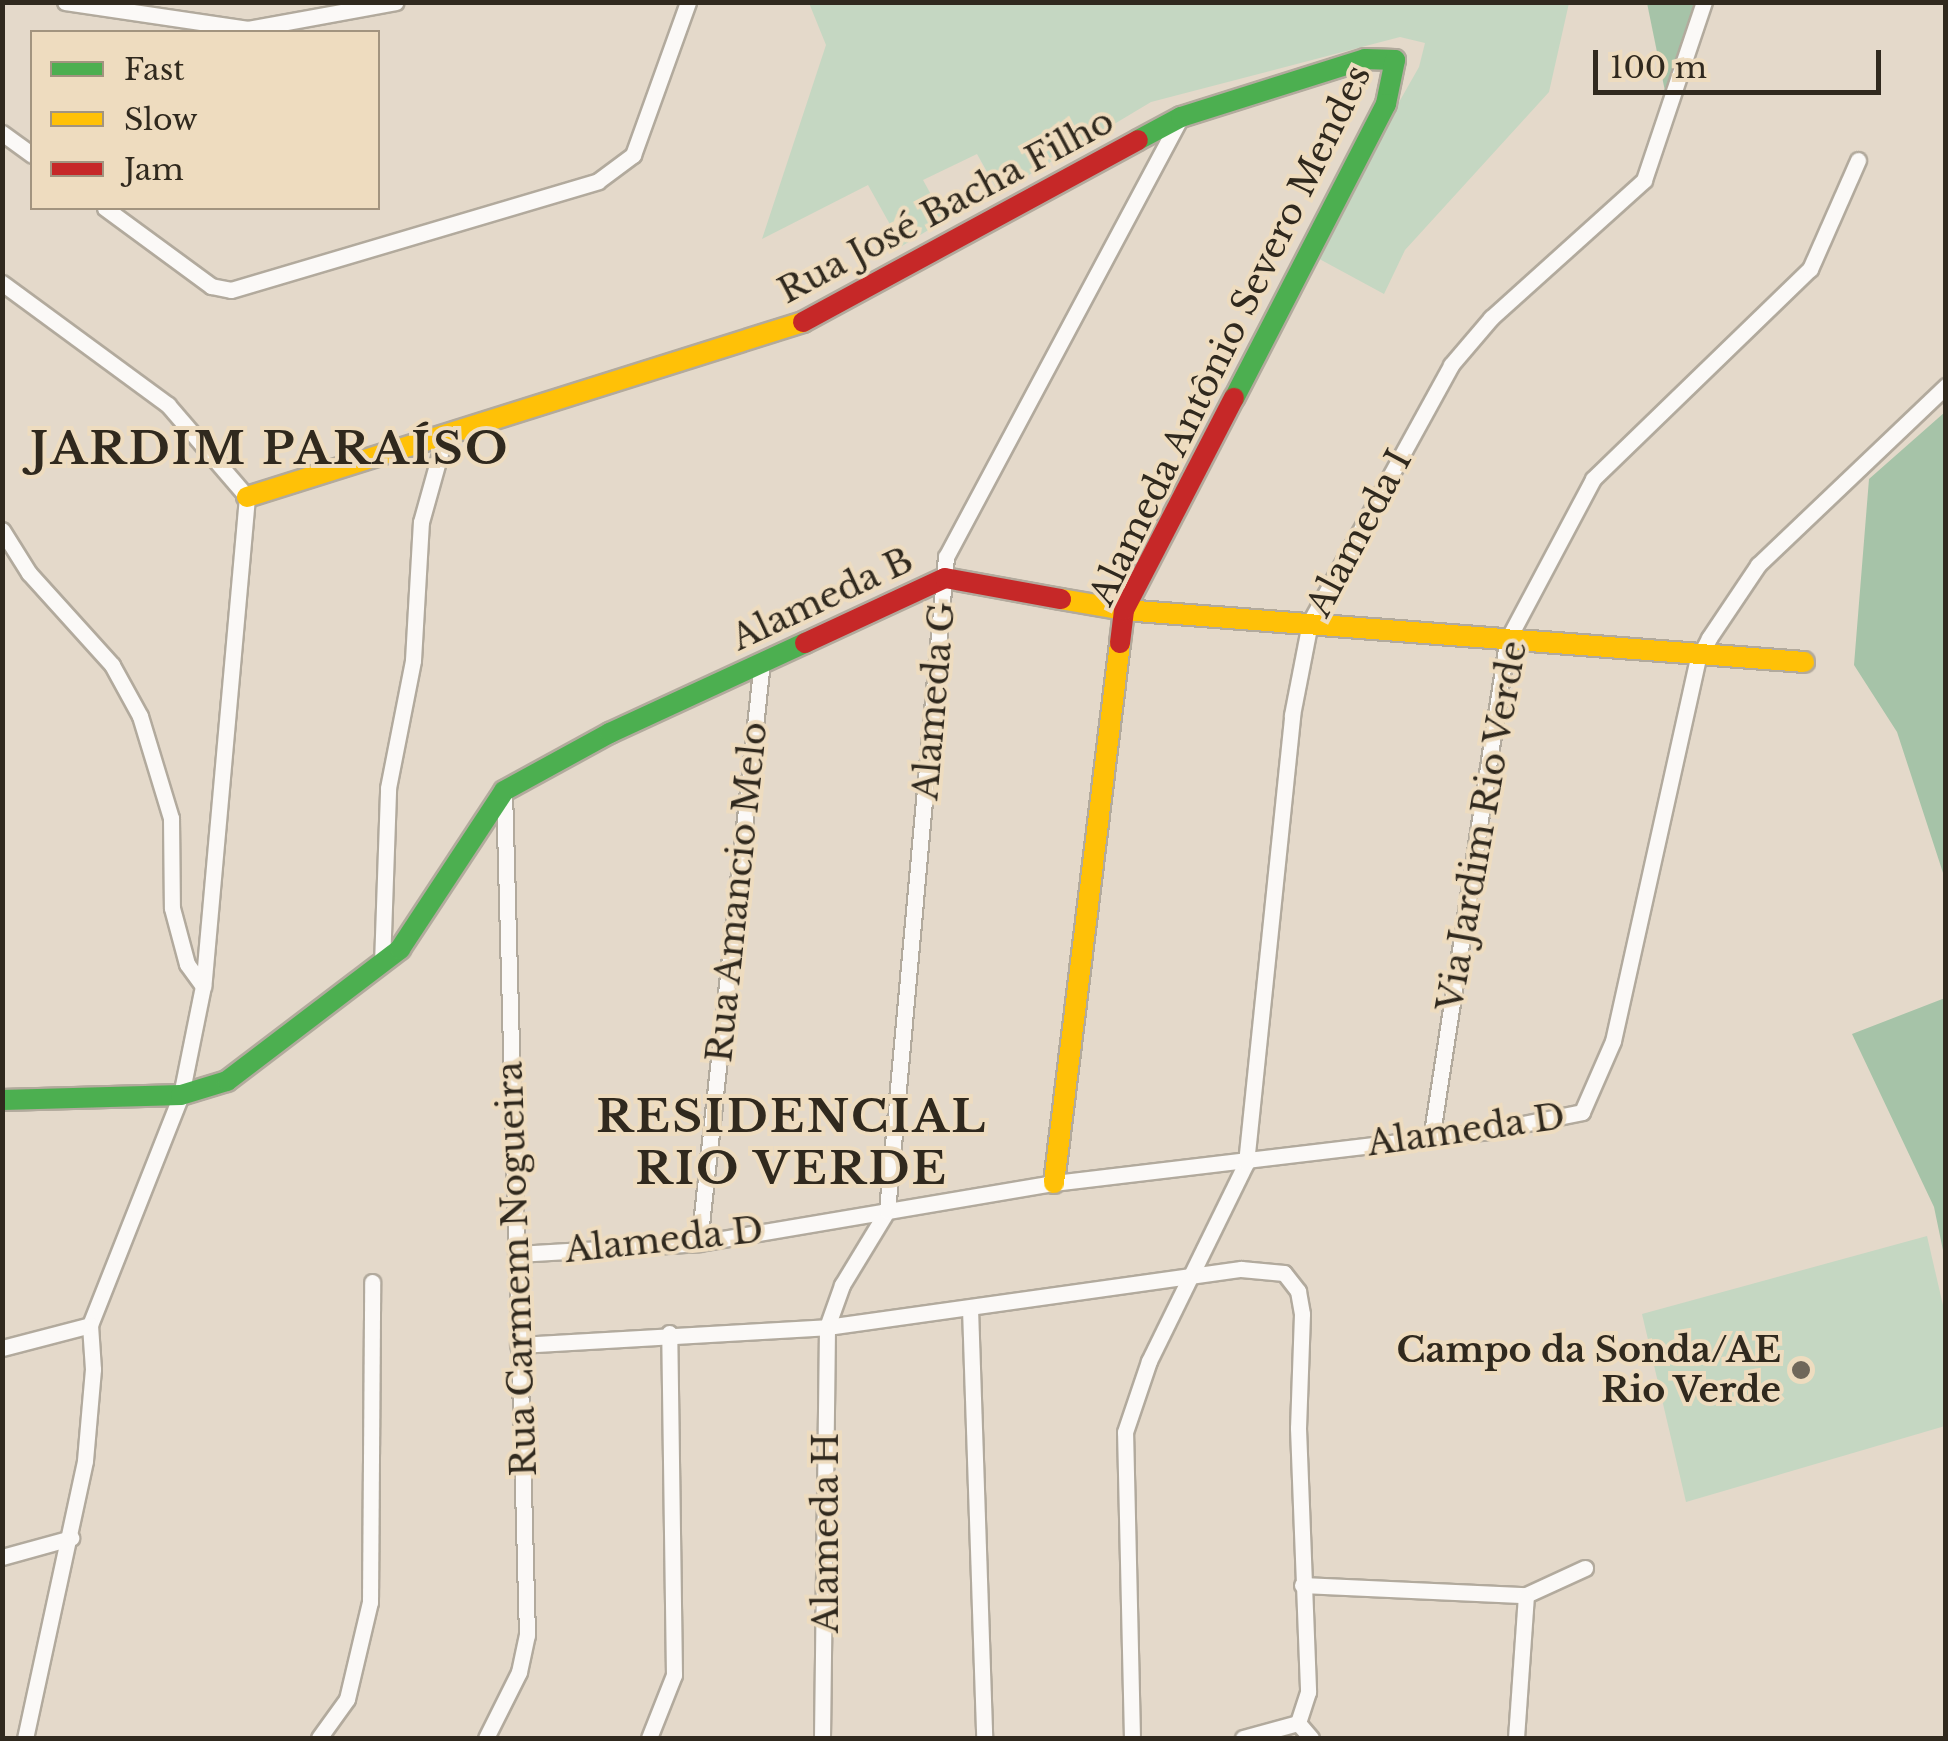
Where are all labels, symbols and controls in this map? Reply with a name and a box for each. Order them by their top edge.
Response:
legend [30,30,380,210]
scale bar [1598,30,1886,92]
text: 100 m [1610,49,1707,86]
text: Fast [124,51,185,88]
street label: Alameda Antônio Severo Mendes [1080,57,1380,613]
street label: Rua José Bacha Filho [771,100,1121,312]
text: Slow [124,101,198,138]
text: Jam [124,151,184,188]
district label: JARDIM PARAÍSO [30,422,510,476]
street label: Alameda I [1298,442,1420,624]
street label: Alameda B [725,539,919,659]
street label: Alameda G [904,600,964,802]
street label: Via Jardim Rio Verde [1429,637,1535,1015]
street label: Rua Amancio Melo [698,719,776,1065]
street label: Rua Carmem Nogueira [489,1061,545,1477]
district label: RESIDENCIAL RIO VERDE [596,1090,988,1196]
street label: Alameda D [1364,1095,1568,1165]
street label: Alameda D [563,1209,765,1271]
place label: Campo da Sonda/AE Rio Verde [1397,1329,1781,1411]
marker: Campo da Sonda/AE Rio Verde [1790,1359,1812,1381]
street label: Alameda H [805,1433,847,1633]

